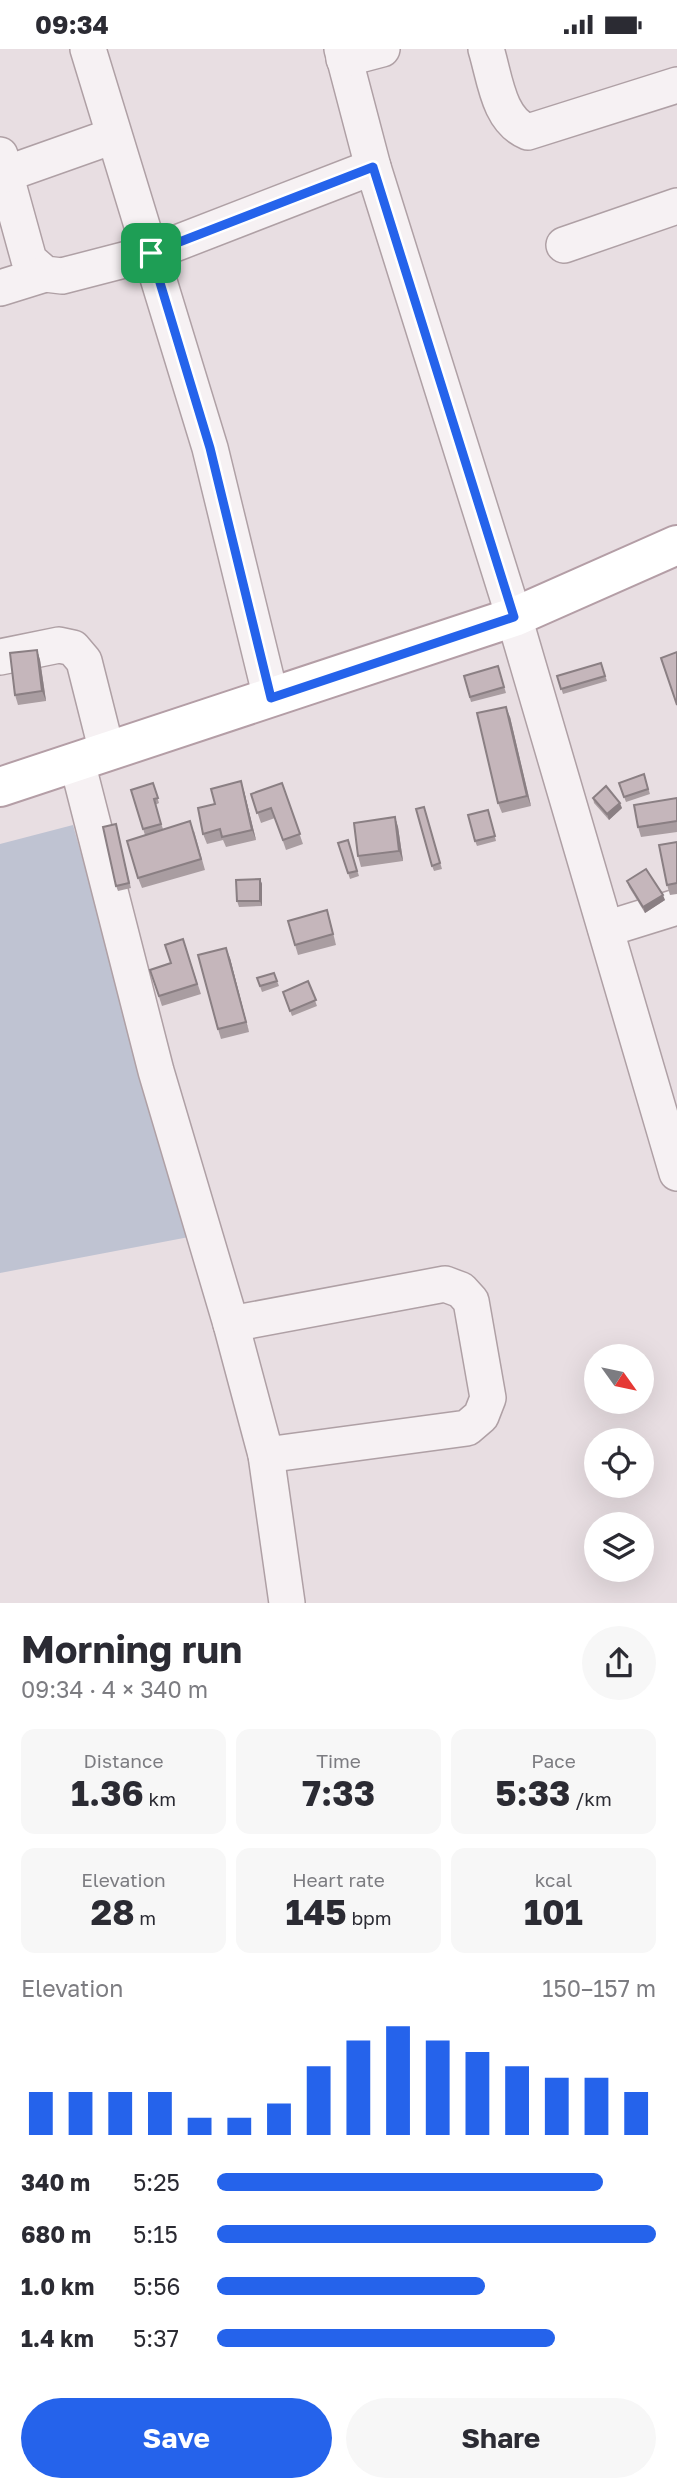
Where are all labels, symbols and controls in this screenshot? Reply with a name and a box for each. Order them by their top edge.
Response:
text: 09:34 [35,9,109,40]
pin [121,223,181,283]
icon: arrive [132,234,170,272]
north arrow [584,1344,654,1414]
map controls [584,1344,654,1582]
button: locate [584,1428,654,1498]
button: layers [584,1512,654,1582]
text: Morning run [21,1626,242,1671]
button: share [582,1626,656,1700]
text: 09:34 · 4 × 340 m [21,1675,208,1703]
text: Distance [84,1749,163,1772]
text: Time [316,1749,361,1772]
text: Pace [531,1749,576,1772]
text: 1.36 [71,1772,144,1814]
text: 7:33 [302,1772,375,1814]
text: 5:33 [495,1772,570,1814]
text: km [144,1787,176,1810]
text: /km [570,1787,612,1810]
text: Elevation [81,1868,166,1891]
text: Heart rate [292,1868,385,1891]
text: kcal [535,1868,572,1891]
text: 28 [91,1891,135,1933]
text: 145 [285,1891,347,1933]
text: 101 [524,1891,583,1933]
text: m [135,1906,156,1929]
text: bpm [347,1906,392,1929]
text: Elevation [21,1974,123,2002]
text: 150–157 m [542,1974,656,2002]
text: 340 m [21,2168,90,2196]
text: 5:25 [133,2168,180,2196]
text: 680 m [21,2220,91,2248]
text: 5:15 [133,2220,178,2248]
text: 1.0 km [21,2272,94,2300]
text: 5:56 [133,2272,181,2300]
text: 1.4 km [21,2324,94,2352]
text: 5:37 [133,2324,179,2352]
button: Save [21,2398,332,2478]
button: Share [346,2398,656,2478]

